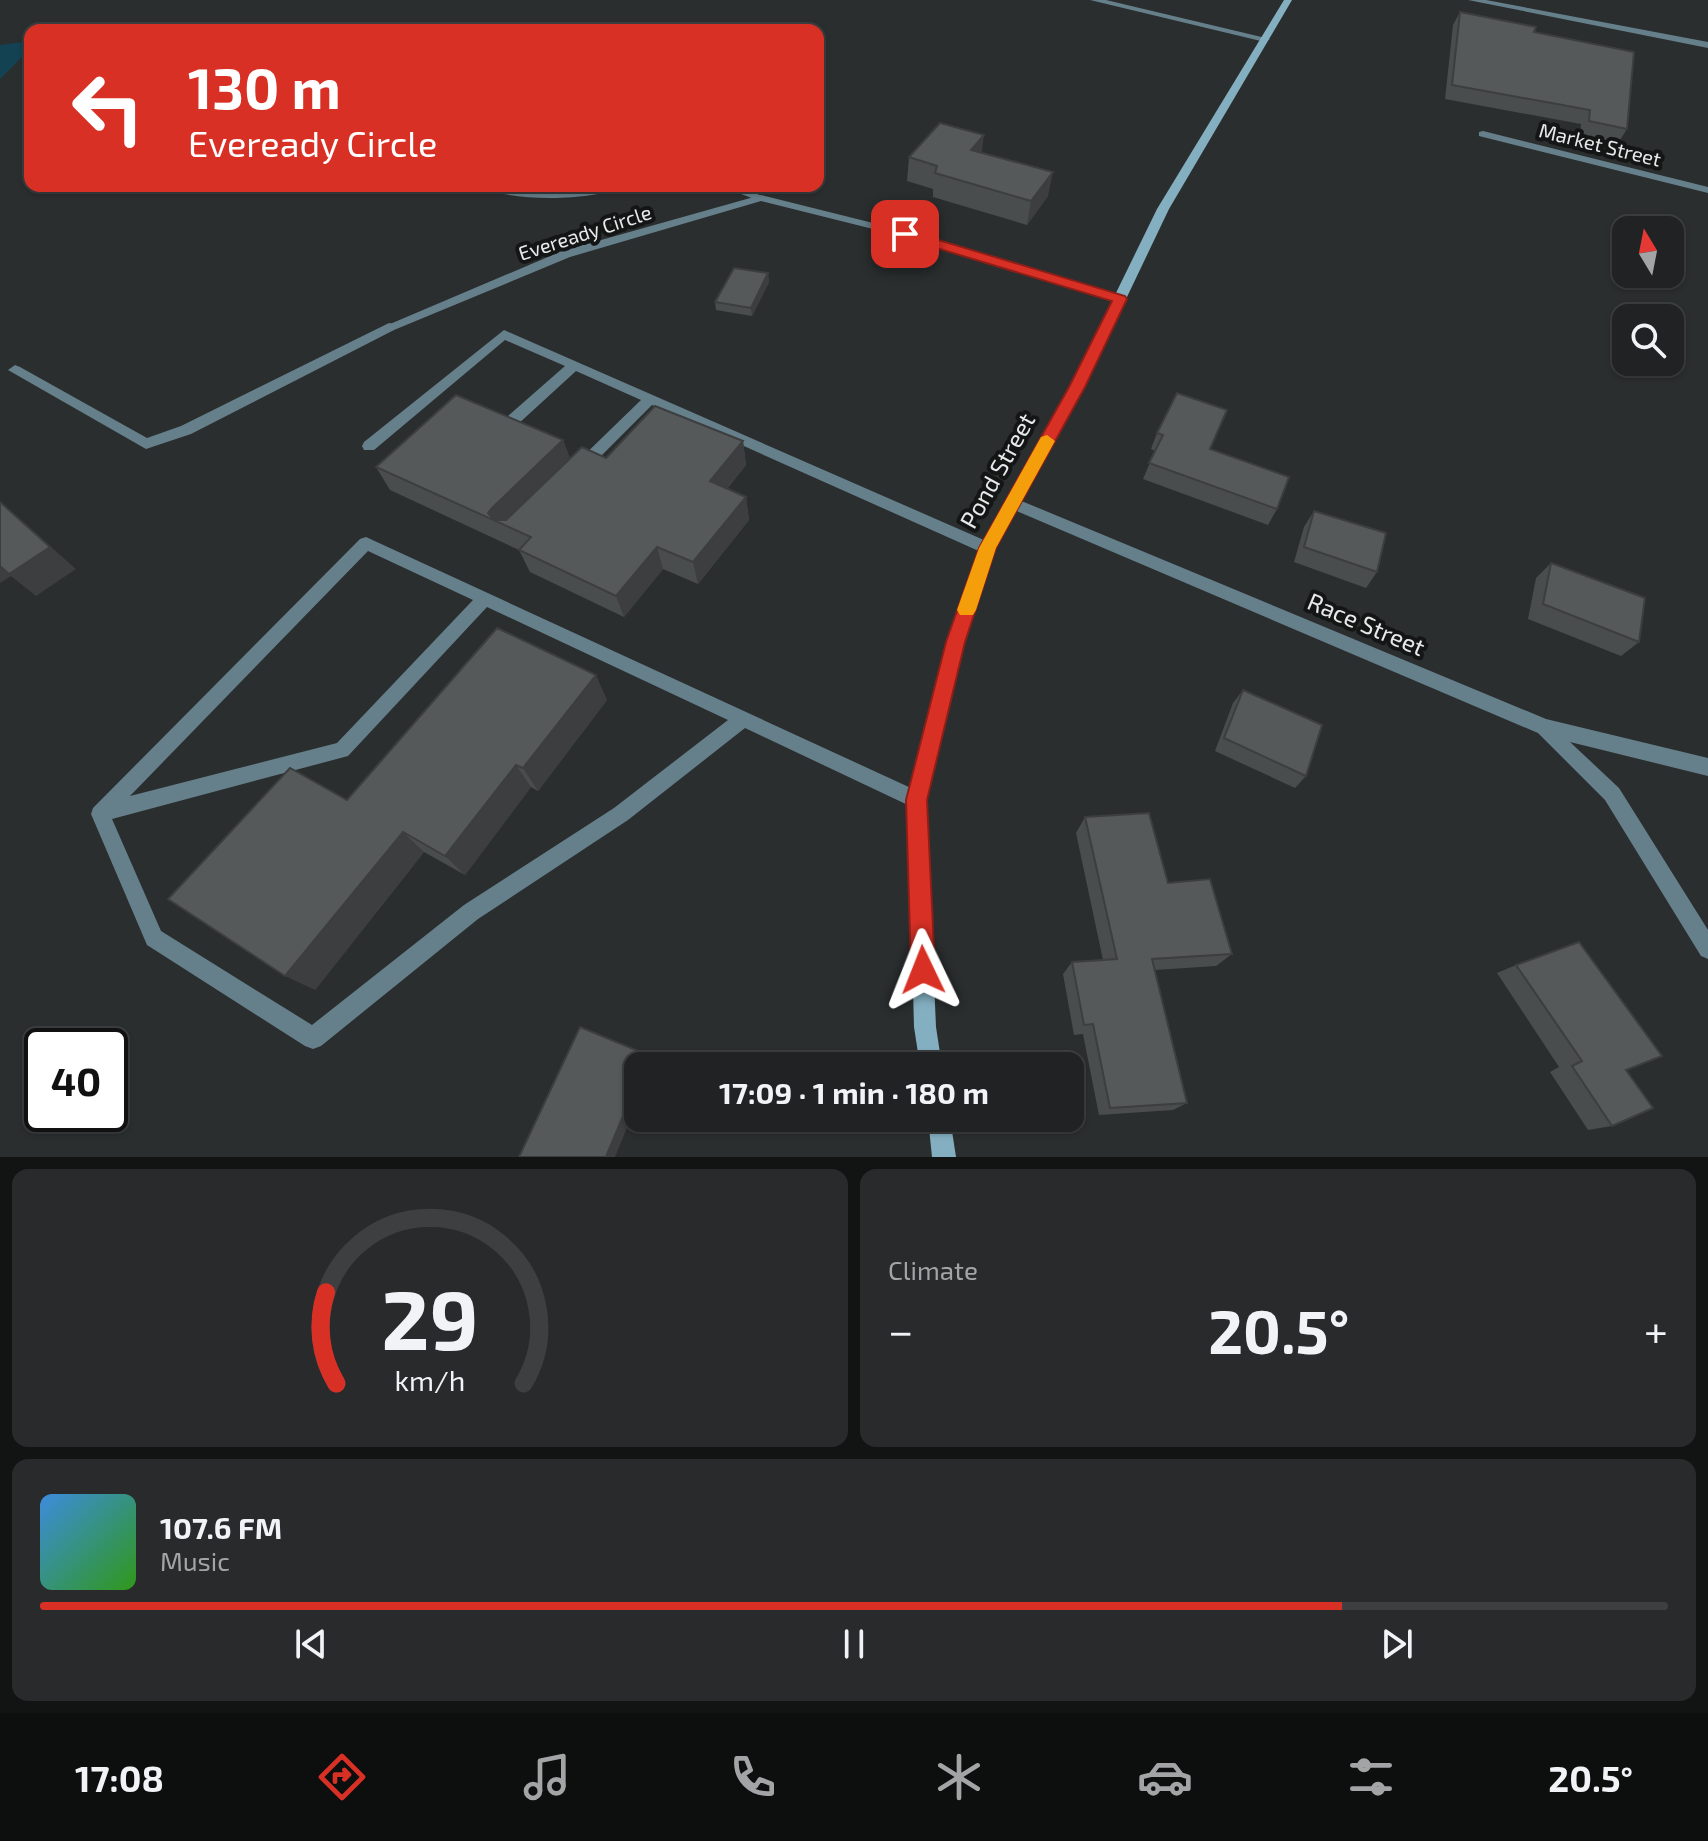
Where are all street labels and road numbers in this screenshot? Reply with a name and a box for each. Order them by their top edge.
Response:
street label: Market Street [1537,117,1664,171]
street label: Eveready Circle [515,199,654,265]
street label: Pond Street [953,408,1040,533]
street label: Race Street [1304,586,1430,661]

